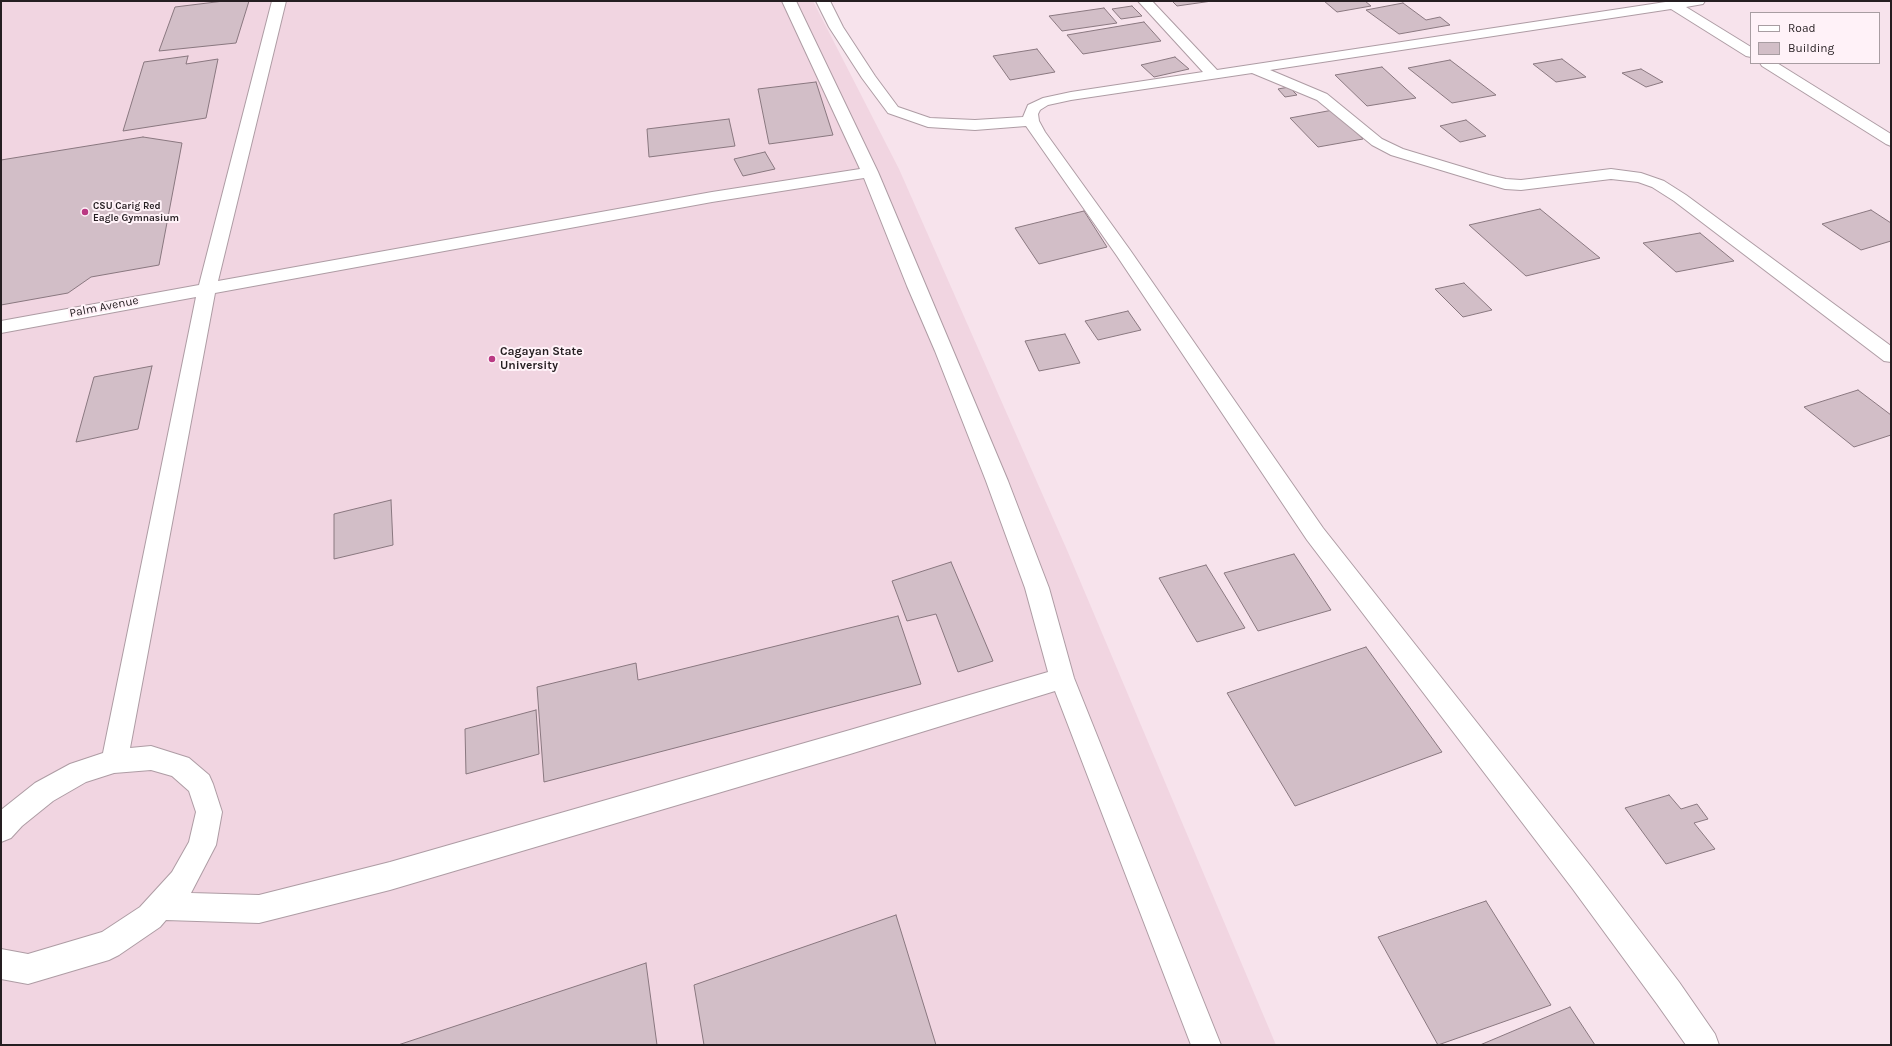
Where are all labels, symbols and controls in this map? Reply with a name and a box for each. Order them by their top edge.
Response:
legend [1750,12,1880,64]
text: Road [1788,21,1816,35]
text: Building [1788,41,1834,55]
place label: CSU Carig Red Eagle Gymnasium [93,200,179,224]
marker: CSU Carig Red Eagle Gymnasium [80,207,90,217]
street label: Palm Avenue [68,293,140,321]
place label: Cagayan State University [500,345,583,373]
marker: Cagayan State University [487,354,497,364]

